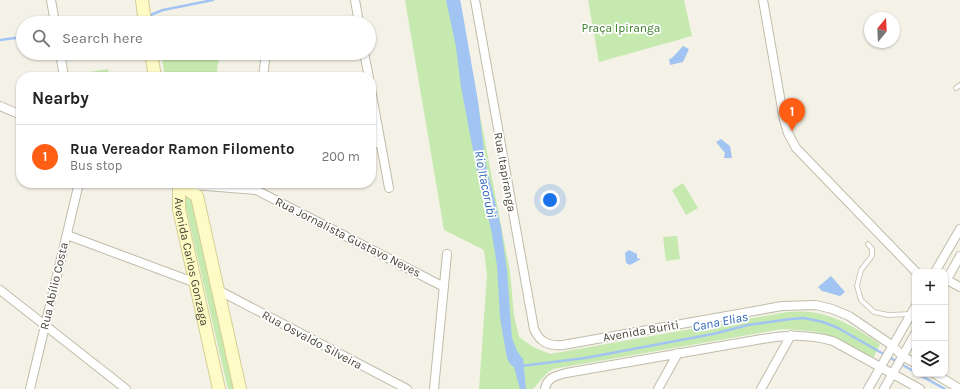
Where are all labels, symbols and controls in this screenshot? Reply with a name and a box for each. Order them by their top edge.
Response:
north arrow [864,12,900,48]
search box [16,16,376,60]
park label: Praça Ipiranga [582,21,660,35]
icon: search [30,27,52,49]
text: Search here [62,29,143,47]
text: Nearby [32,88,89,108]
pin: 1 [779,98,805,131]
street label: Rua Itapiranga [491,131,519,213]
text: Rua Vereador Ramon Filomento [70,140,294,158]
text: 1 [43,149,47,164]
text: 200 m [322,149,360,164]
water label: Rio Itacorubi [472,149,499,220]
text: Bus stop [70,158,122,173]
your location [540,190,560,210]
street label: Rua Jornalista Gustavo Neves [273,194,423,280]
street label: Avenida Carlos Gonzaga [172,198,212,327]
street label: Rua Abílio Costa [37,241,71,331]
map controls [912,269,948,377]
button: + [912,269,948,305]
button: − [912,305,948,341]
street label: Rua Osvaldo Silveira [259,308,365,372]
water label: Cana Elias [691,309,749,334]
street label: Avenida Buriti [602,317,680,345]
button: layers [912,341,948,377]

